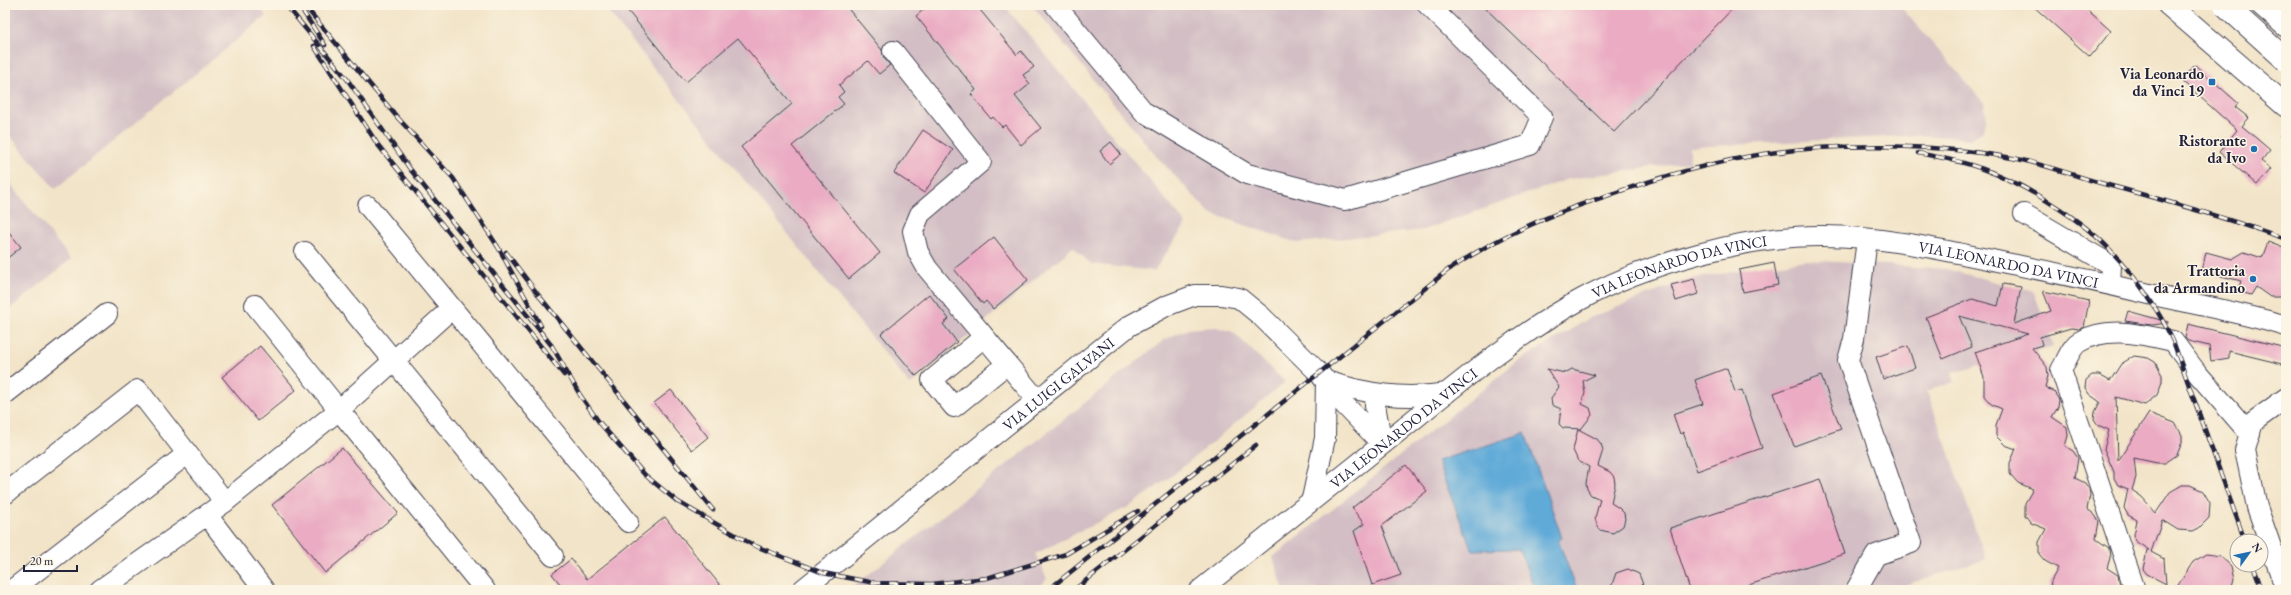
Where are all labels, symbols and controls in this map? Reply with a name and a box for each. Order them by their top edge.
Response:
place label: Via Leonardo da Vinci 19 [2120,64,2204,100]
marker: Via Leonardo da Vinci 19 [2207,77,2217,87]
place label: Ristorante da Ivo [2179,131,2246,167]
marker: Ristorante da Ivo [2249,144,2259,154]
street label: VIA LEONARDO DA VINCI [1588,230,1768,302]
street label: VIA LEONARDO DA VINCI [1917,236,2100,291]
place label: Trattoria da Armandino [2154,261,2245,297]
marker: Trattoria da Armandino [2248,274,2258,284]
street label: VIA LUIGI GALVANI [998,333,1118,434]
street label: VIA LEONARDO DA VINCI [1326,363,1481,492]
north arrow [2229,533,2269,573]
text: N [2249,540,2266,555]
scale bar [24,547,77,573]
text: 20 m [30,553,54,569]

